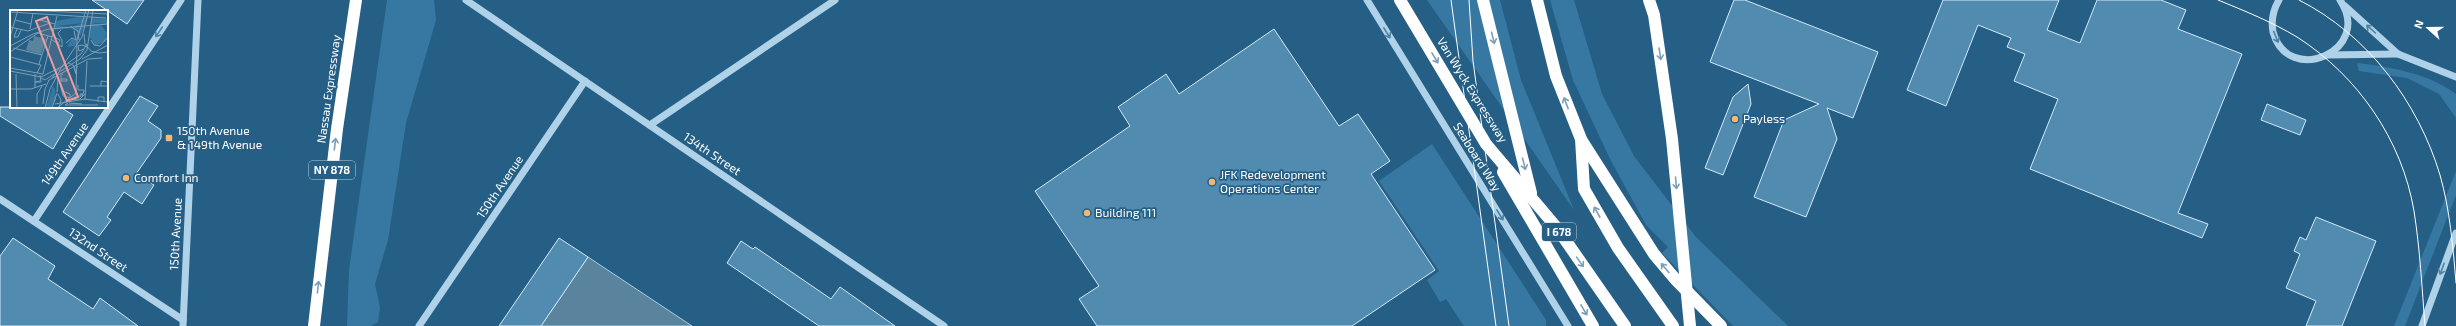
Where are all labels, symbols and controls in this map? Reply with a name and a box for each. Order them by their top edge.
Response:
north arrow [2408,8,2448,48]
inset map [10,10,108,108]
text: N [2411,18,2426,30]
one-way arrow [2365,25,2376,34]
one-way arrow [155,27,163,38]
one-way arrow [1383,27,1391,38]
one-way arrow [2272,30,2280,42]
one-way arrow [1489,31,1497,44]
street label: Nassau Expressway [313,33,343,144]
street label: Van Wyck Expressway [1435,34,1511,145]
one-way arrow [1656,47,1664,60]
one-way arrow [1431,51,1439,63]
one-way arrow [1561,97,1569,109]
place label: Payless [1743,111,1785,125]
marker: Payless [1730,114,1740,124]
street label: 149th Avenue [38,119,90,188]
street label: Seaboard Way [1451,120,1505,194]
place label: 150th Avenue & 149th Avenue [177,123,262,151]
street label: 134th Street [681,129,744,178]
marker: 150th Avenue & 149th Avenue [164,133,174,143]
one-way arrow [331,138,339,151]
street label: 150th Avenue [473,152,525,220]
one-way arrow [1521,157,1528,170]
road number: NY 878 [309,161,355,179]
place label: JFK Redevelopment Operations Center [1220,167,1326,195]
place label: Comfort Inn [134,170,199,184]
marker: Comfort Inn [121,173,131,183]
one-way arrow [1673,176,1680,189]
marker: JFK Redevelopment Operations Center [1207,177,1217,187]
street label: 150th Avenue [166,197,184,271]
place label: Building 111 [1095,205,1156,219]
one-way arrow [1592,206,1600,218]
marker: Building 111 [1082,208,1092,218]
one-way arrow [1496,209,1504,220]
road number: I 678 [1542,223,1576,241]
street label: 132nd Street [66,224,131,274]
one-way arrow [1576,256,1584,267]
one-way arrow [1661,262,1670,273]
one-way arrow [2438,262,2445,275]
one-way arrow [314,281,322,294]
one-way arrow [1581,304,1589,316]

